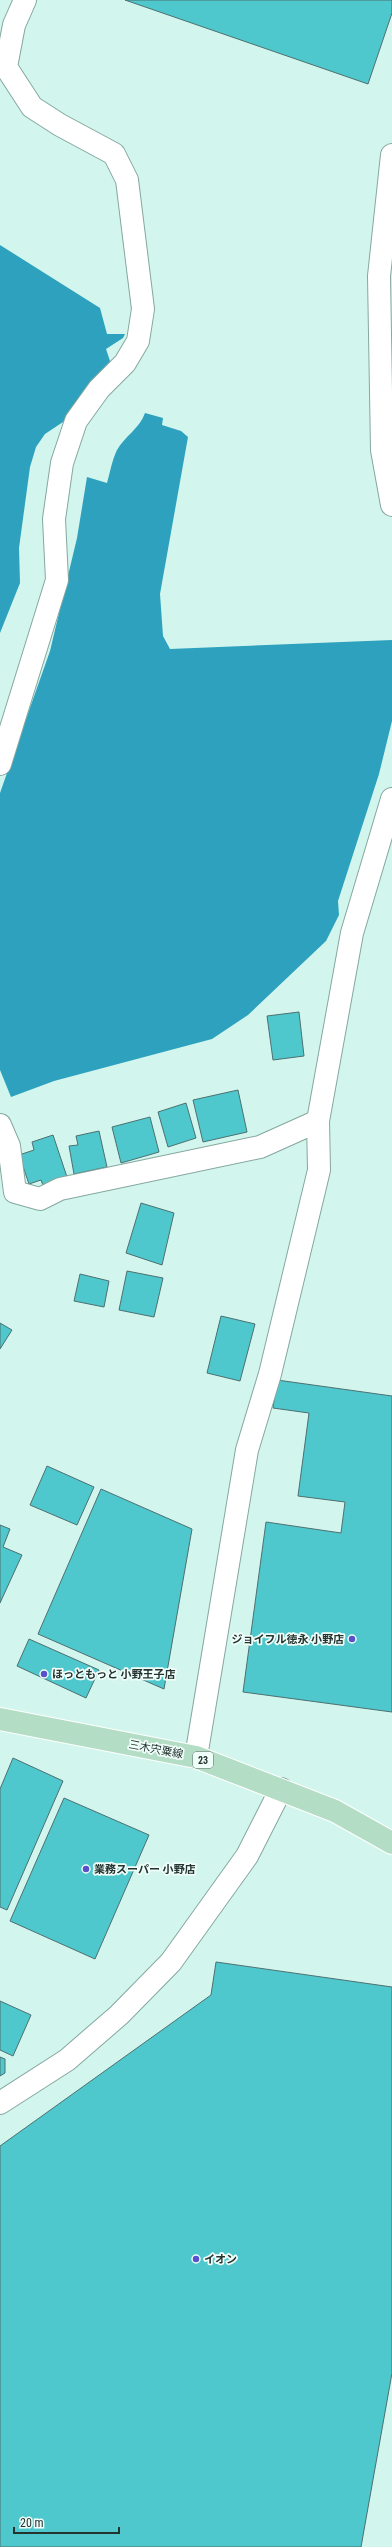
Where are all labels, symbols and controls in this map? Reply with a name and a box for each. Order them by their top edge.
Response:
place label: ジョイフル徳永 小野店 [231,1633,344,1646]
marker: ジョイフル徳永 小野店 [347,1634,357,1644]
place label: ほっともっと 小野王子店 [52,1668,176,1681]
marker: ほっともっと 小野王子店 [39,1669,49,1679]
street label: 三木宍粟線 [128,1738,184,1761]
road number: 23 [193,1752,213,1768]
place label: 業務スーパー 小野店 [94,1863,195,1876]
marker: 業務スーパー 小野店 [81,1864,91,1874]
place label: イオン [204,2253,237,2266]
marker: イオン [191,2254,201,2264]
scale bar [14,2509,119,2535]
text: 20 m [20,2516,44,2530]

